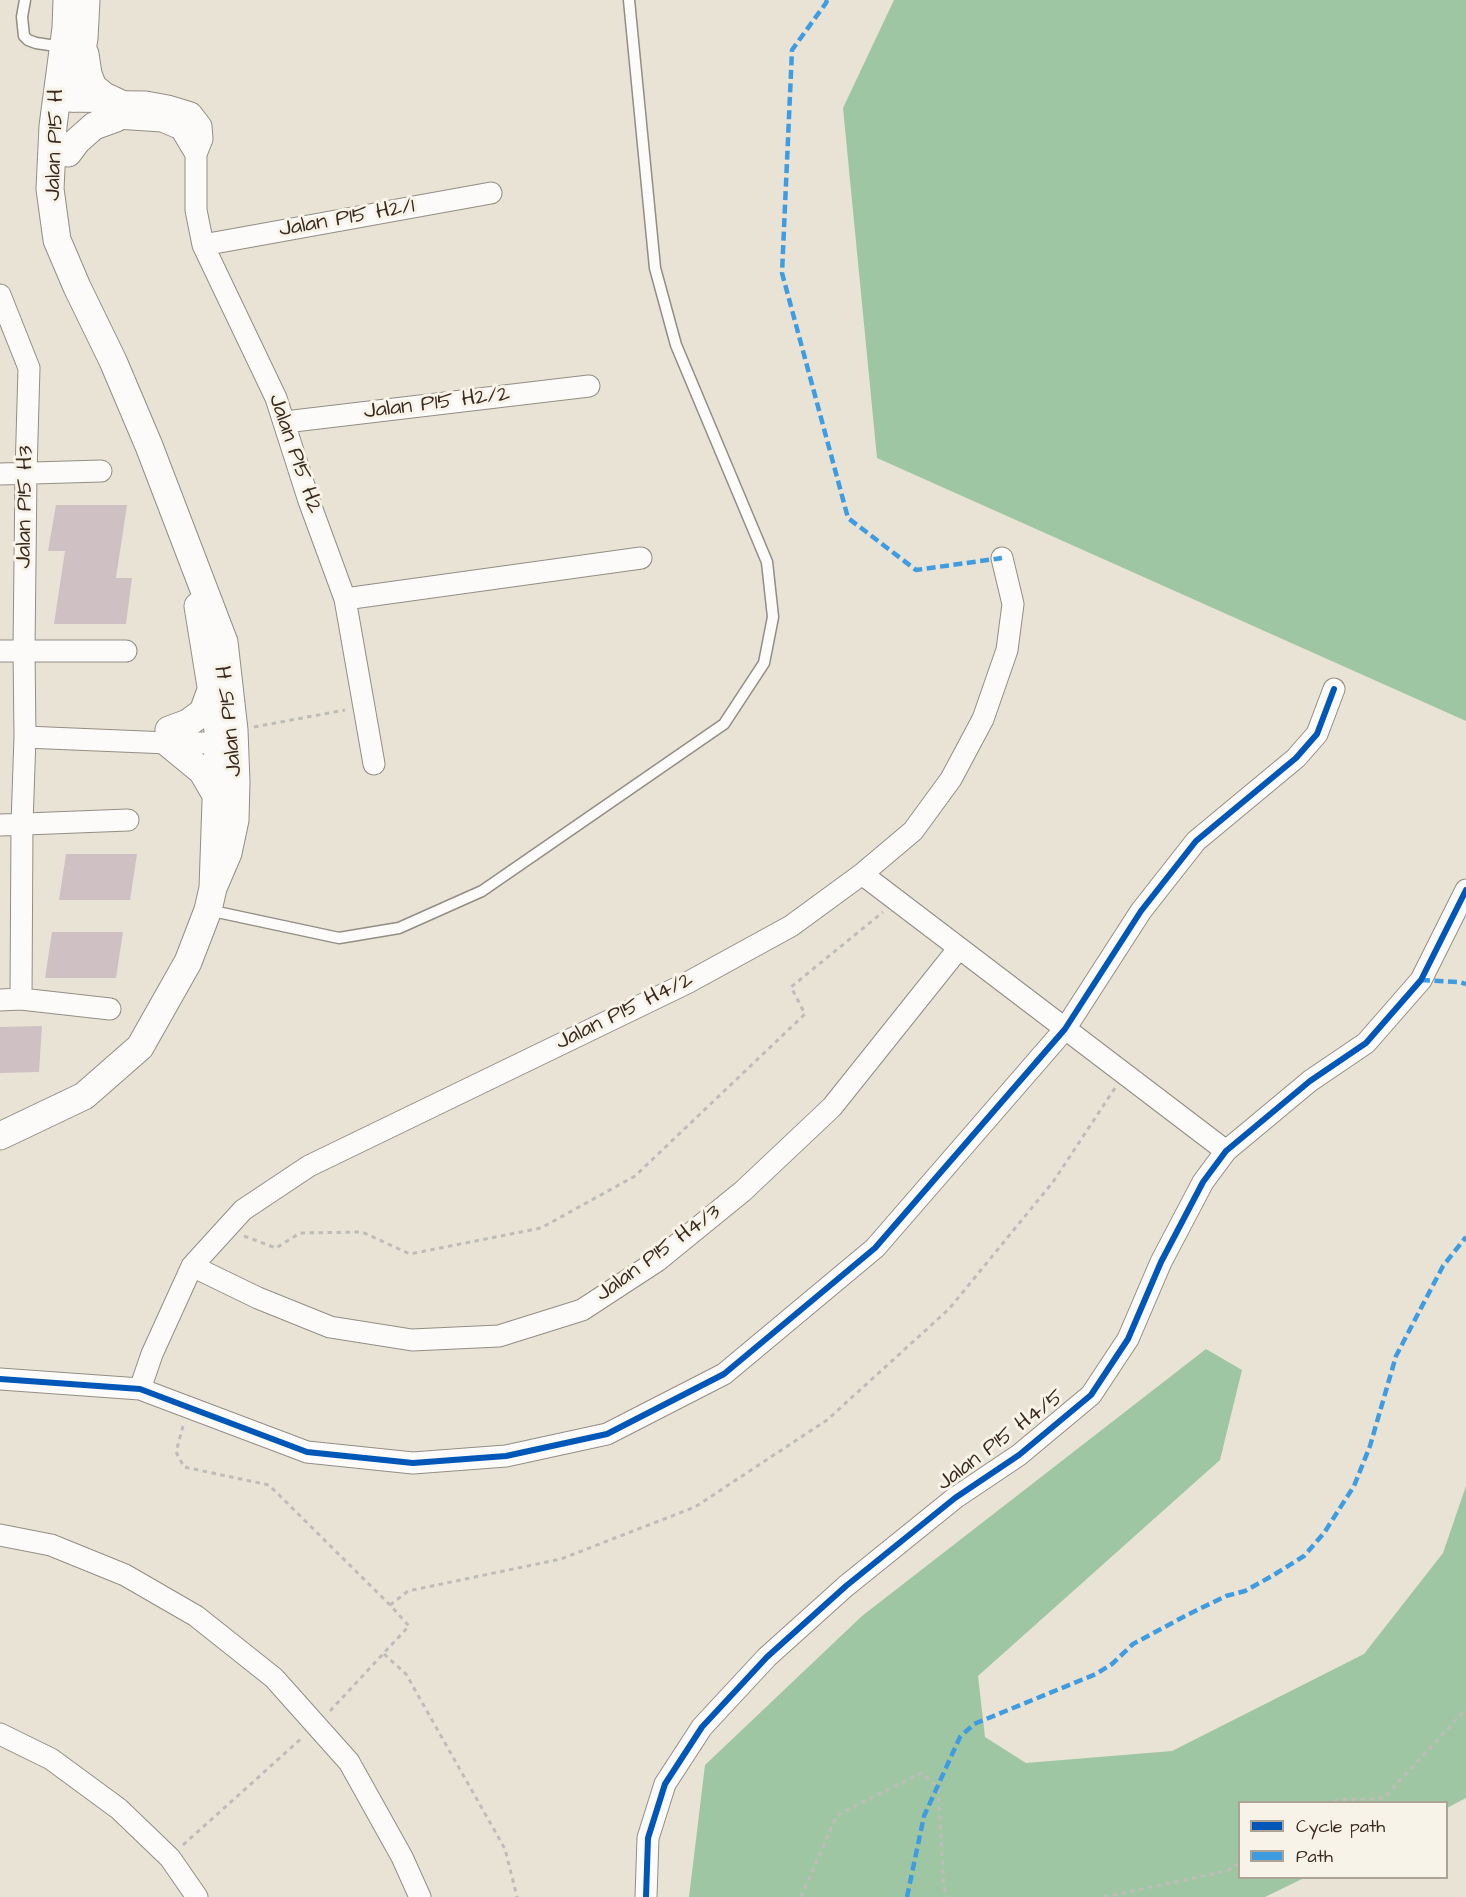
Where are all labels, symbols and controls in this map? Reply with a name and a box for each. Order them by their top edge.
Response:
street label: Jalan P15 H [41,89,71,201]
street label: Jalan P15 H2/1 [277,194,417,244]
street label: Jalan P15 H2/2 [362,382,512,426]
street label: Jalan P15 H2 [261,391,327,517]
street label: Jalan P15 H3 [12,445,40,569]
street label: Jalan P15 H [213,664,249,778]
street label: Jalan P15 H4/2 [552,967,698,1057]
street label: Jalan P15 H4/3 [591,1200,727,1308]
street label: Jalan P15 H4/5 [932,1385,1070,1497]
legend [1238,1801,1448,1879]
text: Cycle path [1296,1814,1385,1839]
text: Path [1296,1844,1333,1869]

